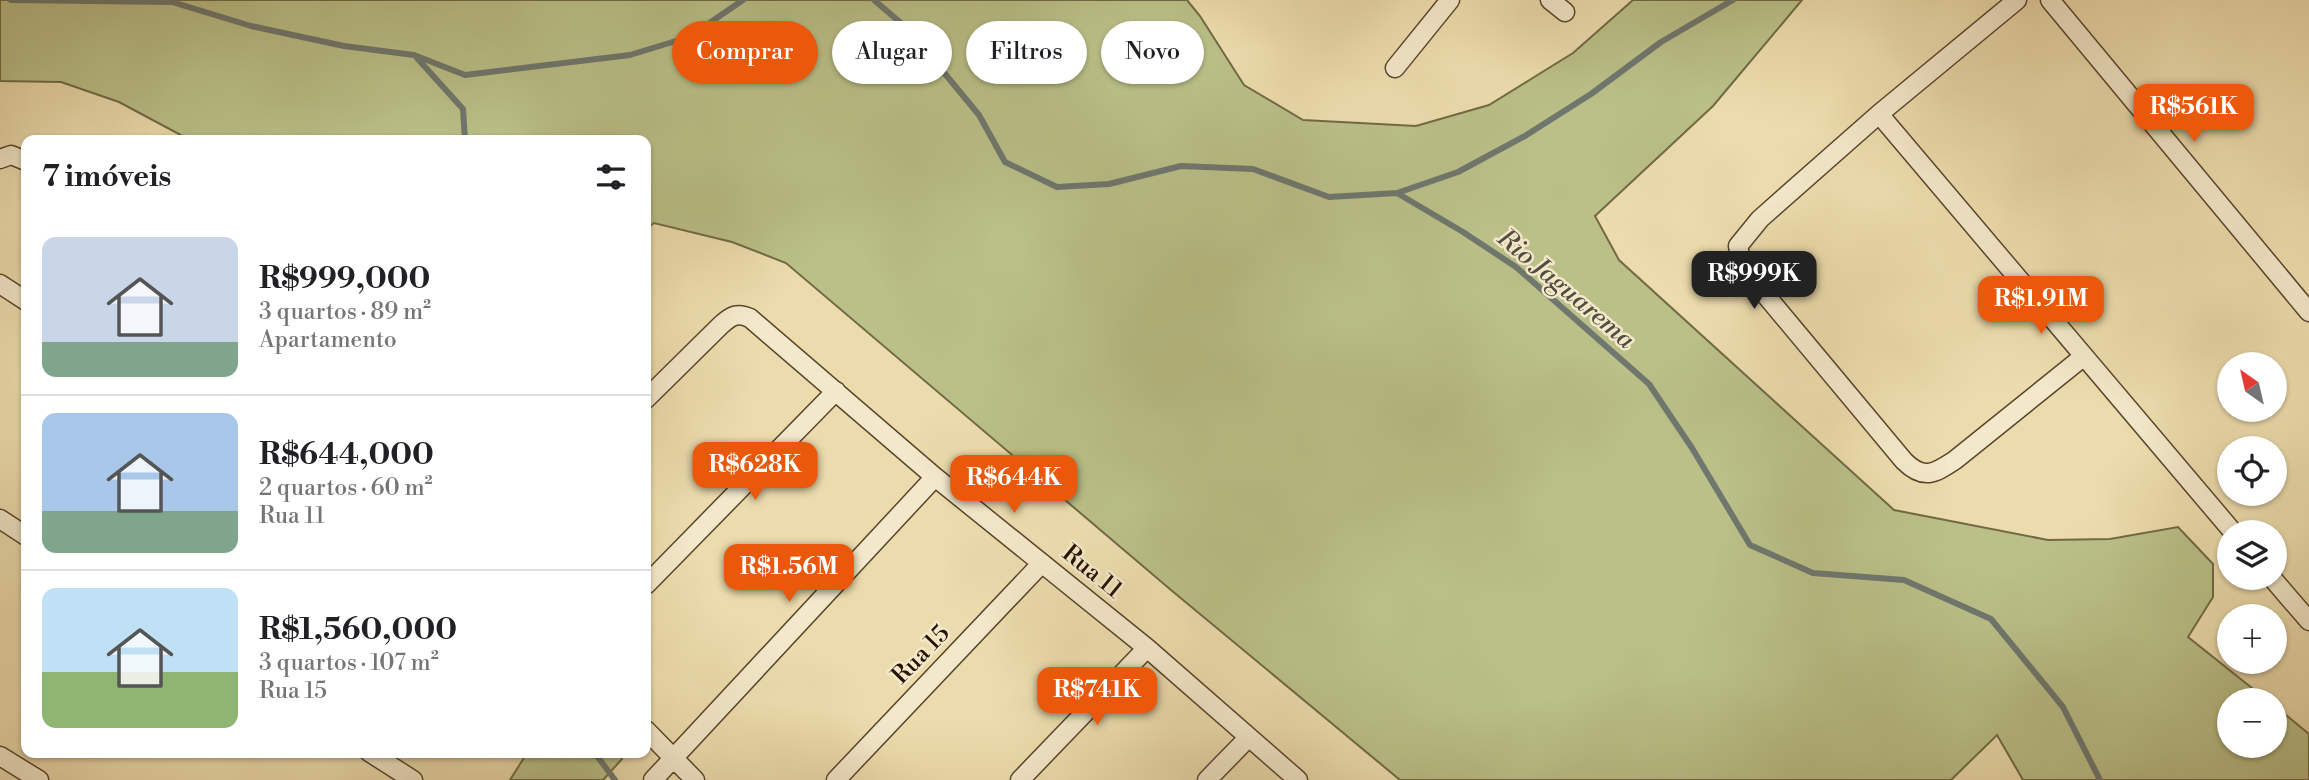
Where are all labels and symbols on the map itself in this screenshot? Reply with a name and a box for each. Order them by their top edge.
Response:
pin: R$561K [2137,85,2251,144]
water label: Rio Jaguarema [1490,222,1642,356]
pin: R$999K [1697,252,1811,311]
pin: R$1.91M [1976,276,2106,336]
north arrow [2217,352,2287,422]
pin: R$628K [698,442,812,502]
pin: R$644K [957,456,1071,515]
street label: Rua 11 [1056,539,1129,606]
pin: R$1.56M [724,544,854,604]
street label: Rua 15 [886,619,956,691]
pin: R$741K [1040,668,1154,727]

